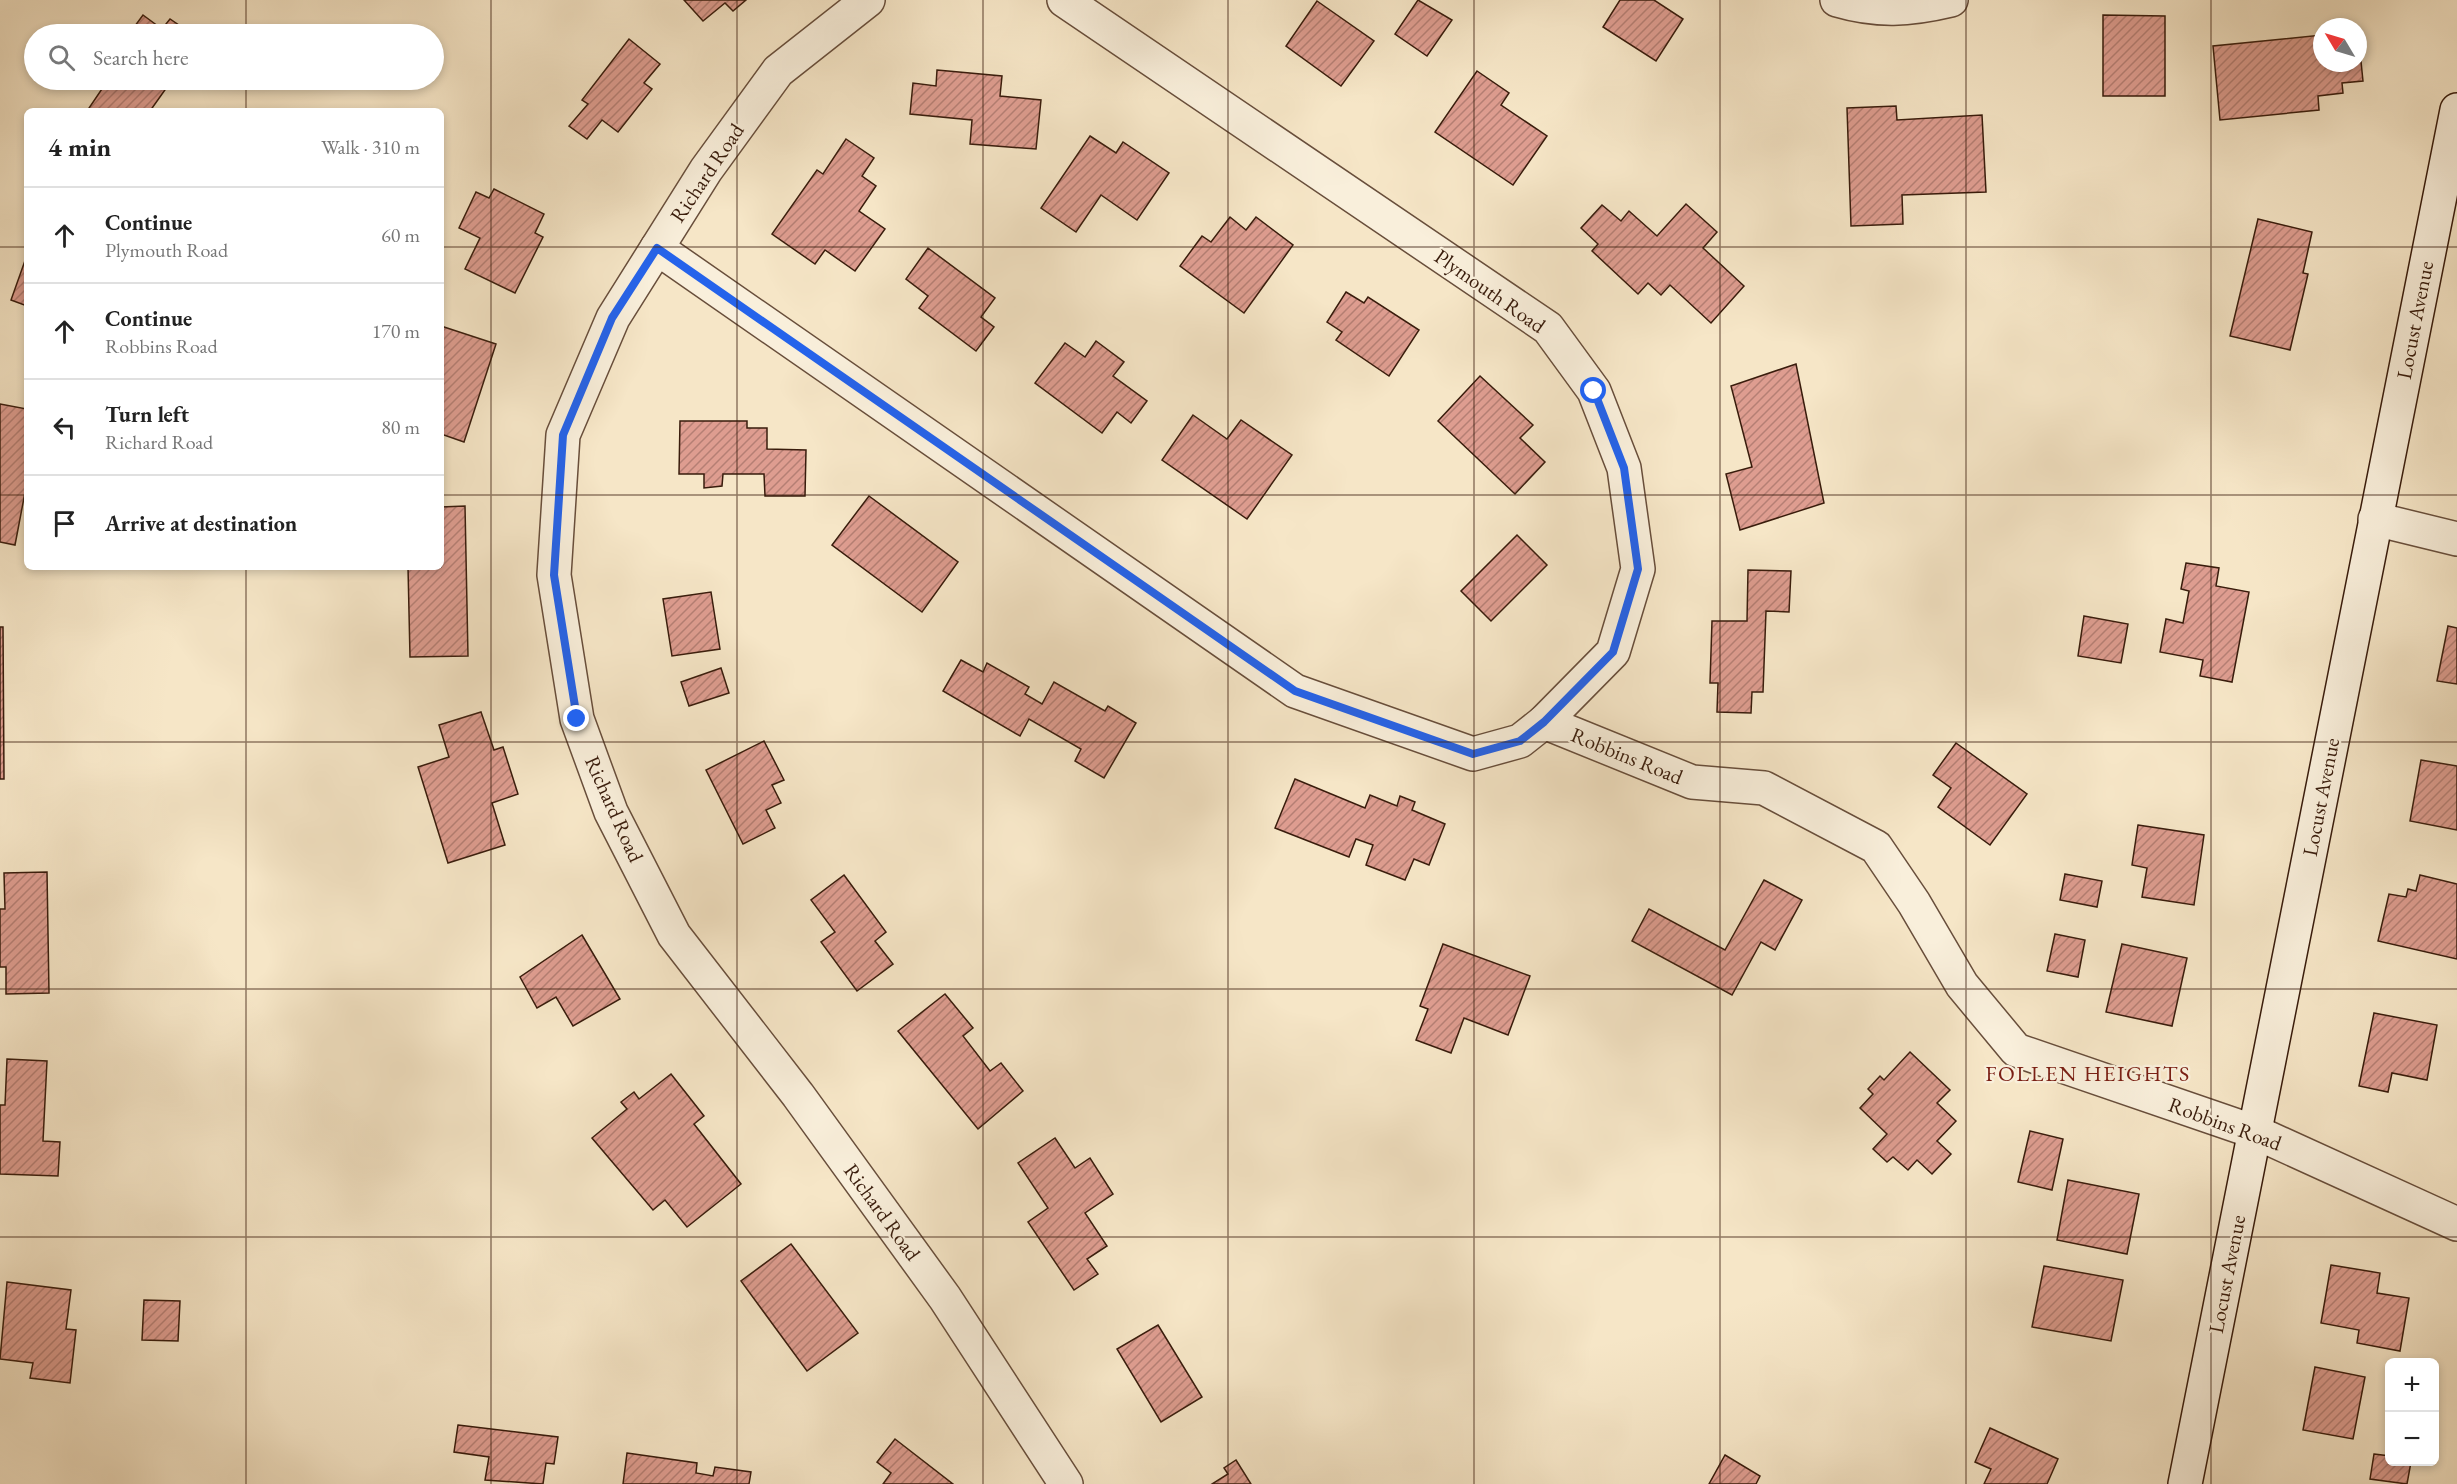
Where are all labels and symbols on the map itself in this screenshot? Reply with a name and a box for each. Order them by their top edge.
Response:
north arrow [2313,18,2367,72]
street label: Richard Road [664,118,750,227]
street label: Plymouth Road [1430,242,1551,339]
street label: Locust Avenue [2390,258,2439,381]
route start [1580,377,1606,403]
route end [563,705,589,731]
street label: Robbins Road [1567,721,1687,790]
street label: Locust Avenue [2296,735,2345,858]
street label: Richard Road [579,751,650,867]
district label: FOLLEN HEIGHTS [1985,1059,2191,1088]
street label: Robbins Road [2165,1091,2286,1157]
street label: Richard Road [838,1158,927,1266]
street label: Locust Avenue [2202,1212,2251,1335]

